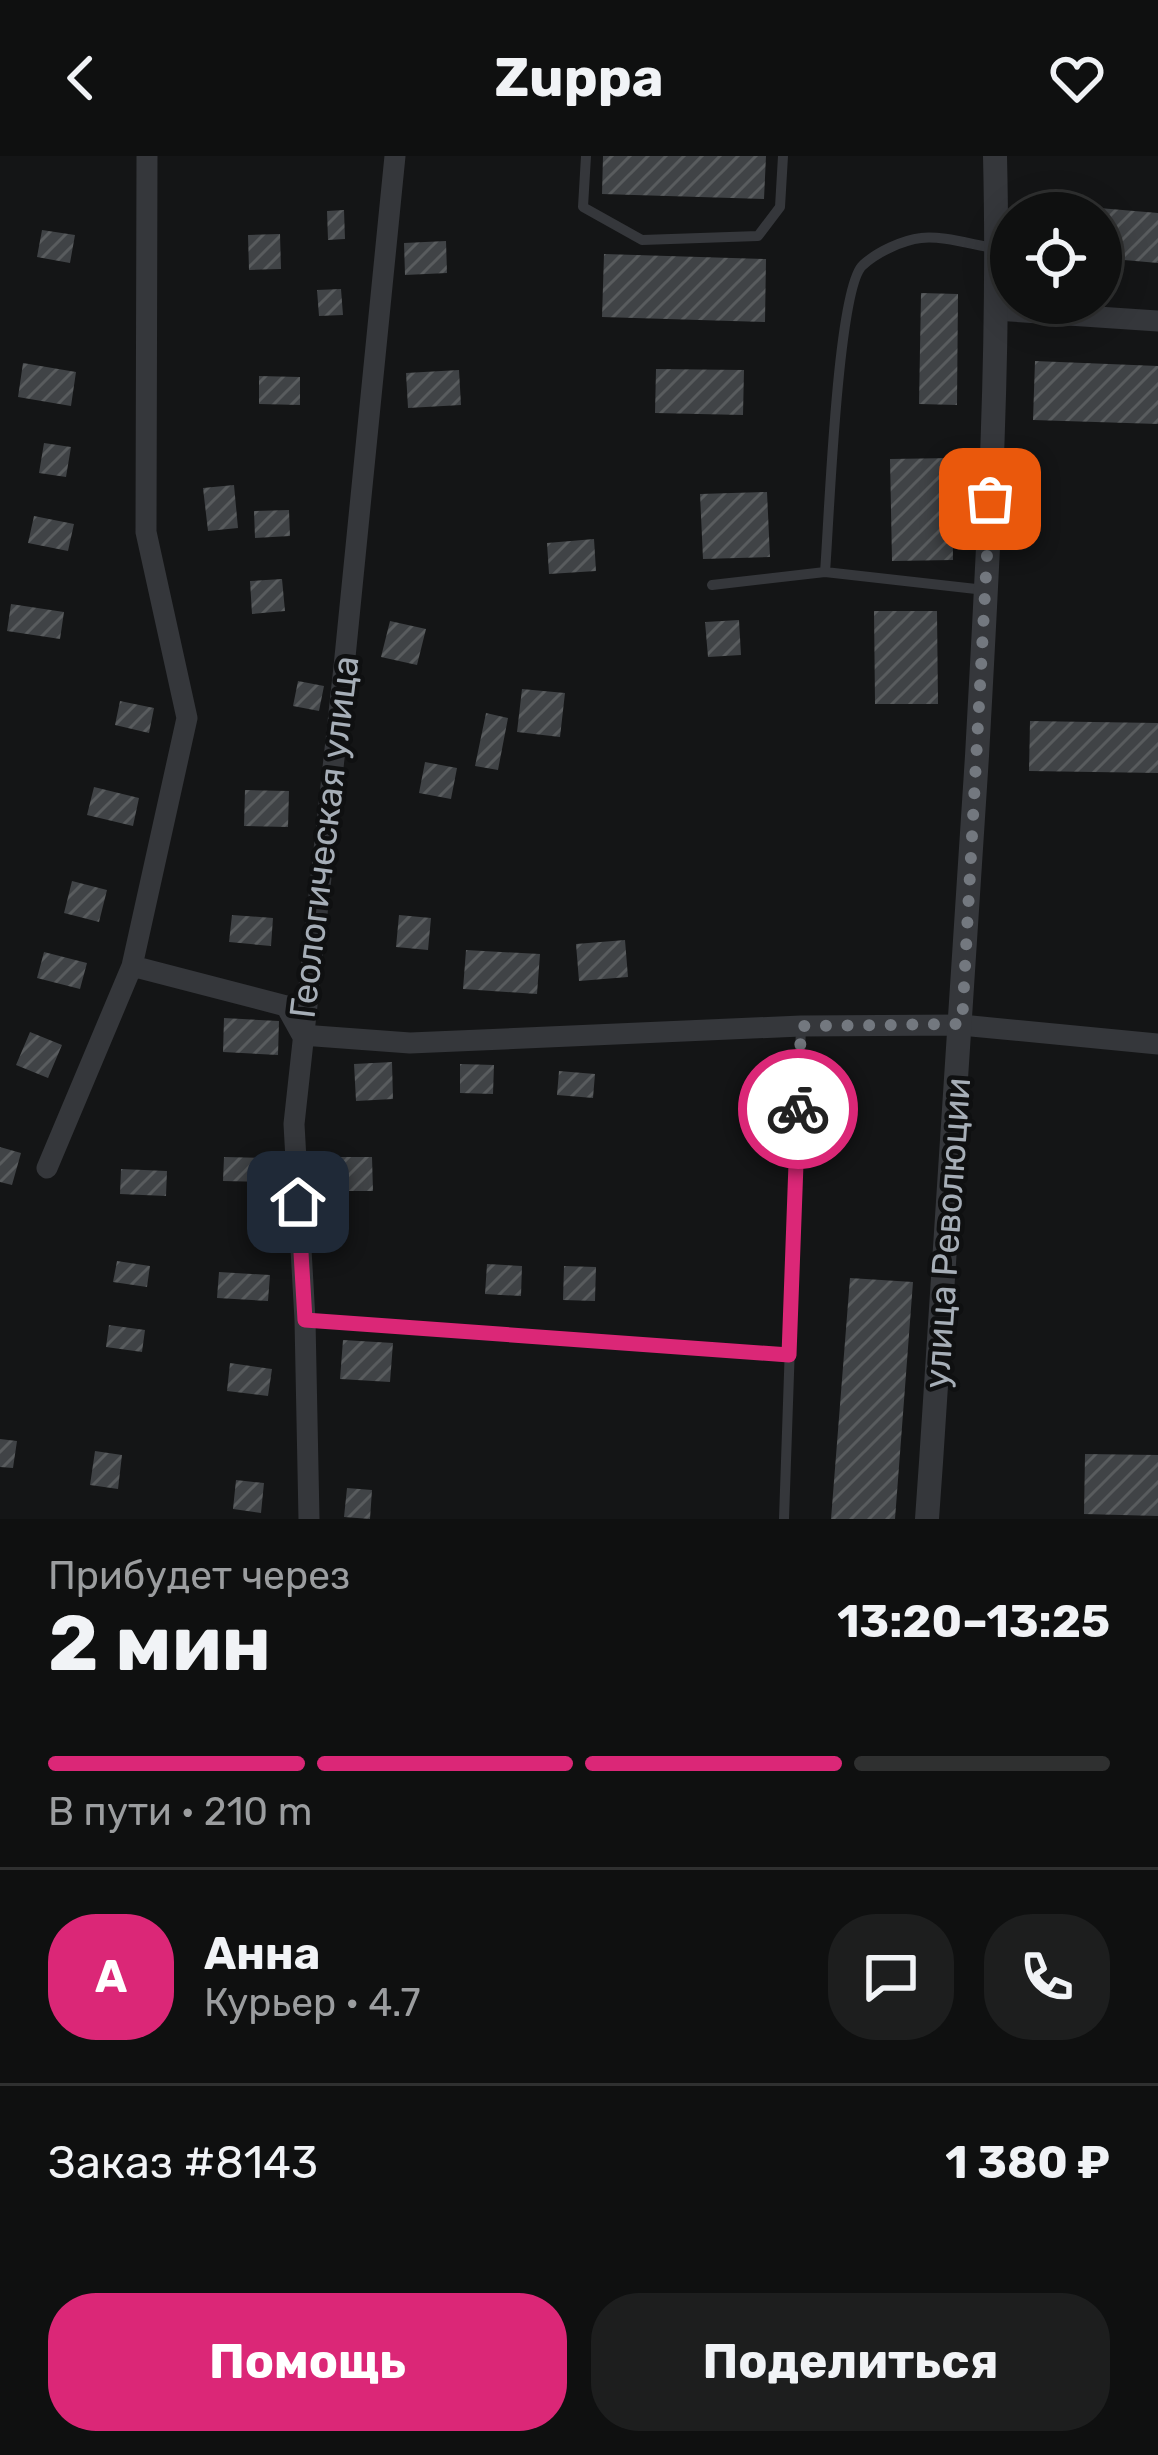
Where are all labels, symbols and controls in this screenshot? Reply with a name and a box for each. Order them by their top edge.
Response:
icon: back [48,45,114,111]
icon: heart [1044,45,1110,111]
text: Zuppa [494,46,664,110]
map controls [990,192,1122,324]
button: locate [990,192,1122,324]
pin [939,448,1041,550]
icon: bag [957,466,1023,532]
street label: Геологическая улица [280,653,368,1021]
courier [738,1049,858,1169]
icon: bike [765,1076,831,1142]
street label: улица Революции [915,1076,979,1390]
pin [247,1151,349,1253]
icon: home [265,1169,331,1235]
text: Прибудет через [48,1553,350,1599]
text: 13:20–13:25 [837,1595,1110,1648]
text: 2 мин [48,1597,271,1690]
text: В пути · 210 m [48,1789,312,1835]
button: chat [828,1914,954,2040]
button: phone [984,1914,1110,2040]
text: Анна [204,1927,320,1980]
text: А [95,1950,127,2003]
text: Курьер · 4.7 [204,1980,420,2026]
text: Заказ #8143 [48,2136,318,2189]
text: 1 380 ₽ [945,2136,1110,2189]
button: Помощь [48,2293,567,2431]
button: Поделиться [591,2293,1110,2431]

